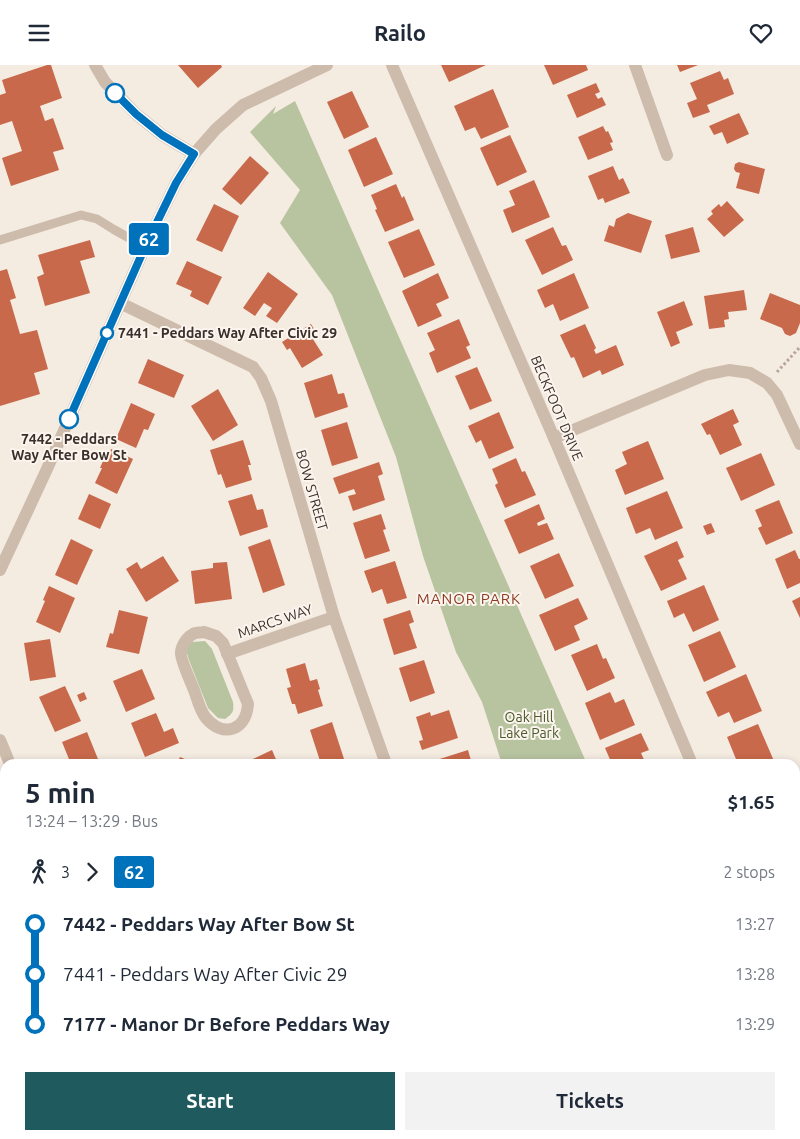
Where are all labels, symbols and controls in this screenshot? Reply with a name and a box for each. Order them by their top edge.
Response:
icon: menu [25,19,53,47]
icon: heart [747,19,775,47]
text: Railo [374,20,426,45]
unlabelled marker [105,83,125,103]
line badge: 62 [126,223,172,255]
text: 62 [139,229,159,249]
place label: 7441 - Peddars Way After Civic 29 [118,325,337,341]
marker: 7441 - Peddars Way After Civic 29 [100,326,114,340]
street label: BECKFOOT DRIVE [528,353,586,463]
marker: 7442 - Peddars Way After Bow St [59,409,79,429]
place label: 7442 - Peddars Way After Bow St [11,431,127,463]
street label: BOW STREET [293,448,331,532]
district label: MANOR PARK [417,590,521,607]
street label: MARCS WAY [235,601,315,641]
park label: Oak Hill Lake Park [499,709,559,741]
text: 5 min [25,777,96,808]
text: $1.65 [727,791,775,813]
text: 13:24 – 13:29 · Bus [25,812,158,830]
icon: walk [25,858,53,886]
icon: forward [78,858,106,886]
text: 62 [124,862,144,882]
text: 3 [61,863,70,881]
text: 2 stops [723,863,775,881]
text: 7442 - Peddars Way After Bow St [63,913,355,935]
text: 13:27 [735,915,775,933]
text: 7441 - Peddars Way After Civic 29 [63,963,348,985]
text: 13:28 [735,965,775,983]
text: 7177 - Manor Dr Before Peddars Way [63,1013,390,1035]
text: 13:29 [735,1015,775,1033]
button: Start [25,1072,395,1130]
button: Tickets [405,1072,775,1130]

